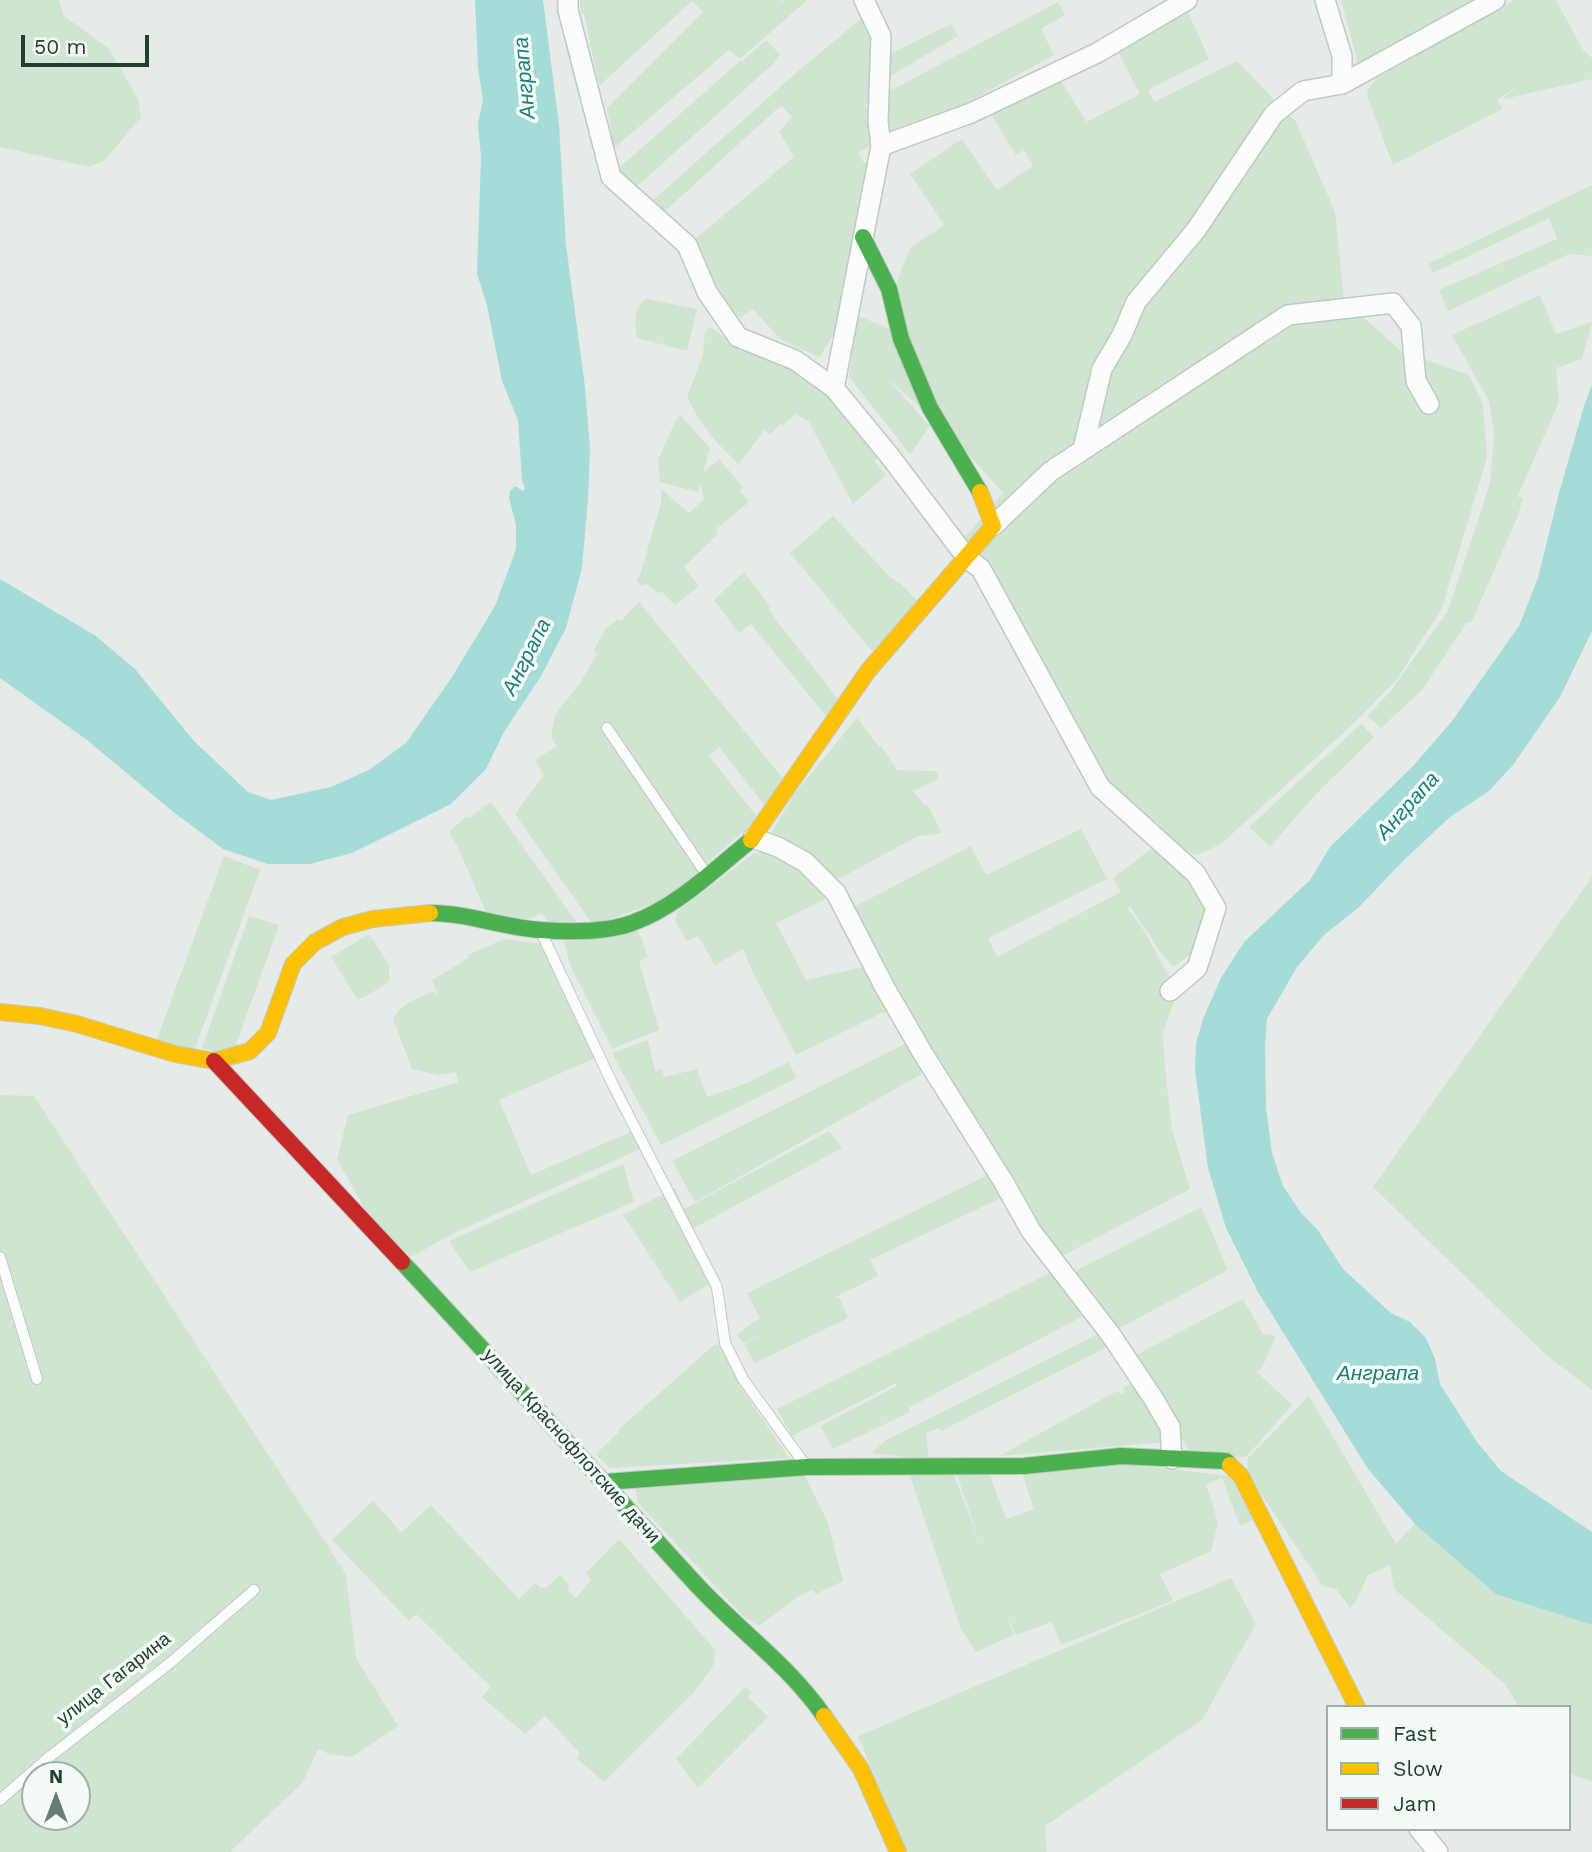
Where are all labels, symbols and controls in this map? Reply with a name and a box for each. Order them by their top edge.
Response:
scale bar [24,21,152,65]
text: 50 m [34,34,86,59]
water label: Анграпа [509,36,541,120]
water label: Анграпа [497,615,557,699]
water label: Анграпа [1371,767,1445,845]
street label: улица Краснофлотские дачи [478,1344,664,1548]
water label: Анграпа [1337,1361,1419,1387]
street label: улица Гагарина [53,1628,175,1730]
legend [1326,1705,1571,1831]
text: Fast [1393,1721,1437,1746]
text: Slow [1393,1756,1443,1781]
north arrow [21,1761,91,1831]
text: N [49,1765,63,1788]
text: Jam [1393,1791,1436,1816]

